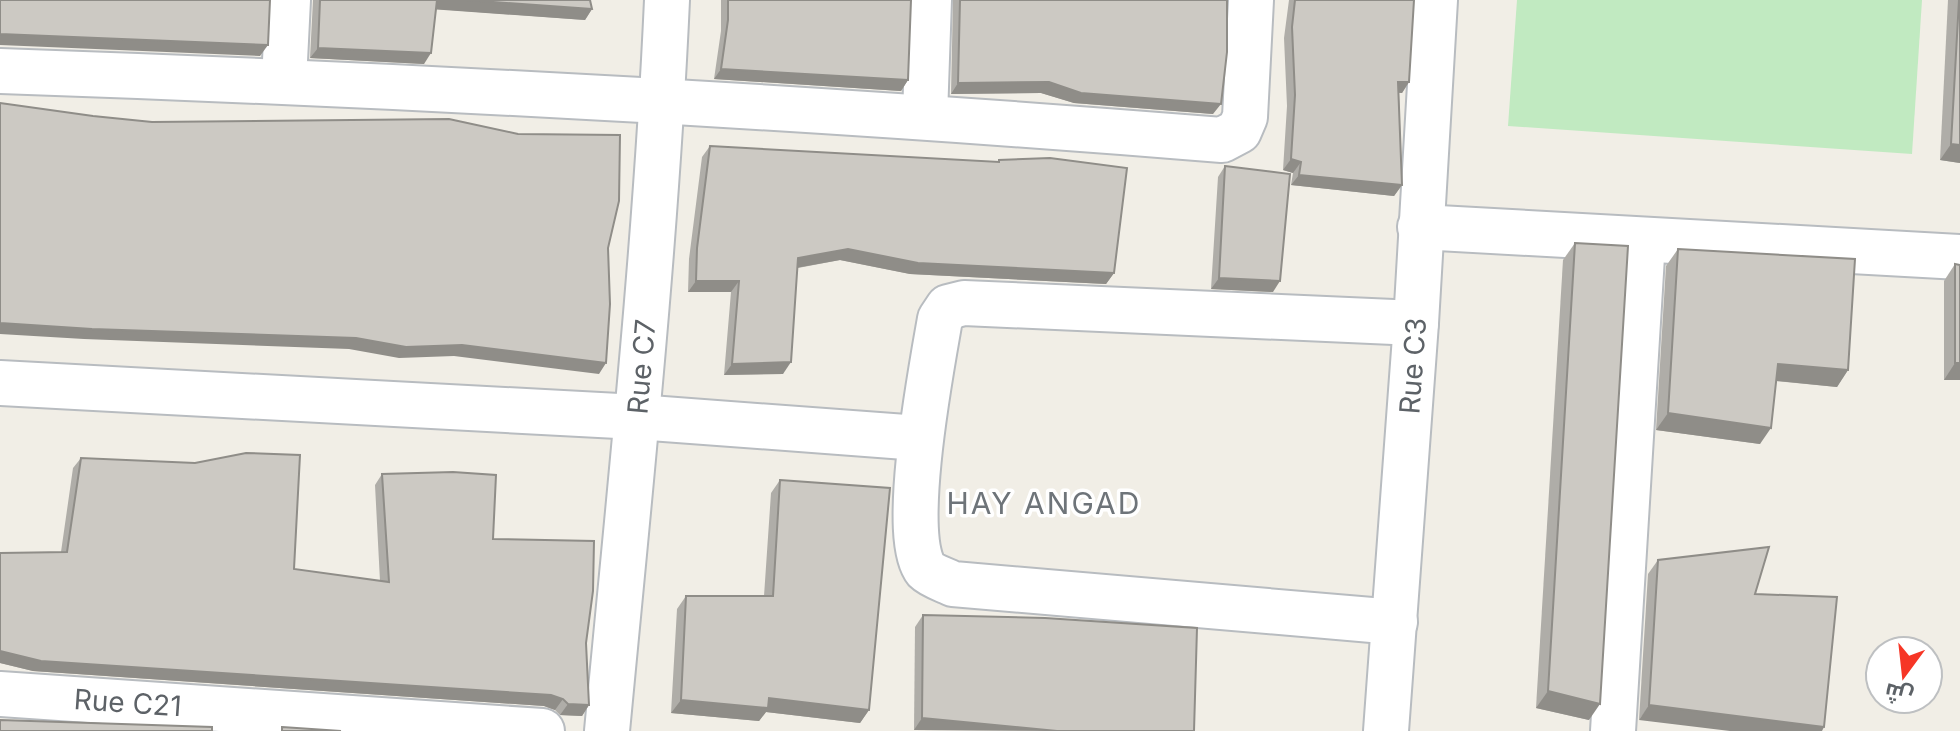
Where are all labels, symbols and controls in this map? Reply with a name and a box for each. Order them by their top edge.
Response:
street label: Rue C3 [1392,317,1433,415]
street label: Rue C7 [620,318,662,416]
district label: HAY ANGAD [947,485,1141,521]
north arrow [1864,635,1944,715]
text: ش [1882,677,1916,711]
street label: Rue C21 [73,682,183,723]

